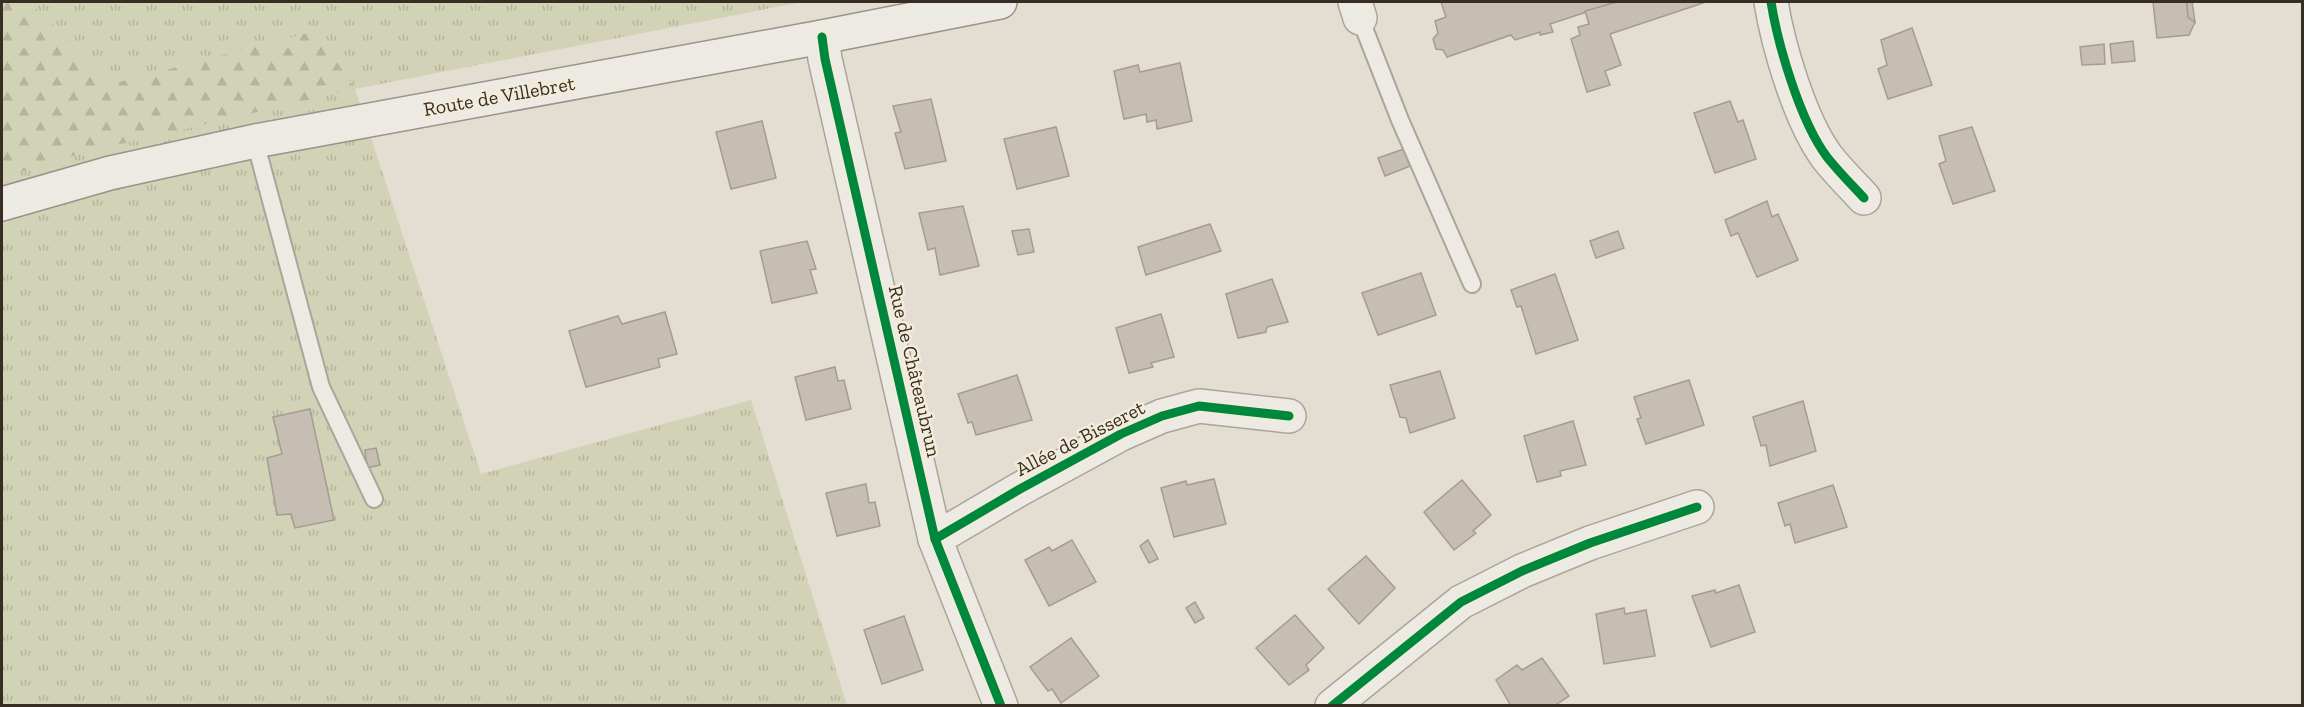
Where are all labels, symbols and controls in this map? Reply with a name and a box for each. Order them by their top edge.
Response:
street label: Route de Villebret [421,71,577,121]
street label: Rue de Châteaubrun [884,283,947,460]
street label: Allée de Bisseret [1011,395,1149,481]

